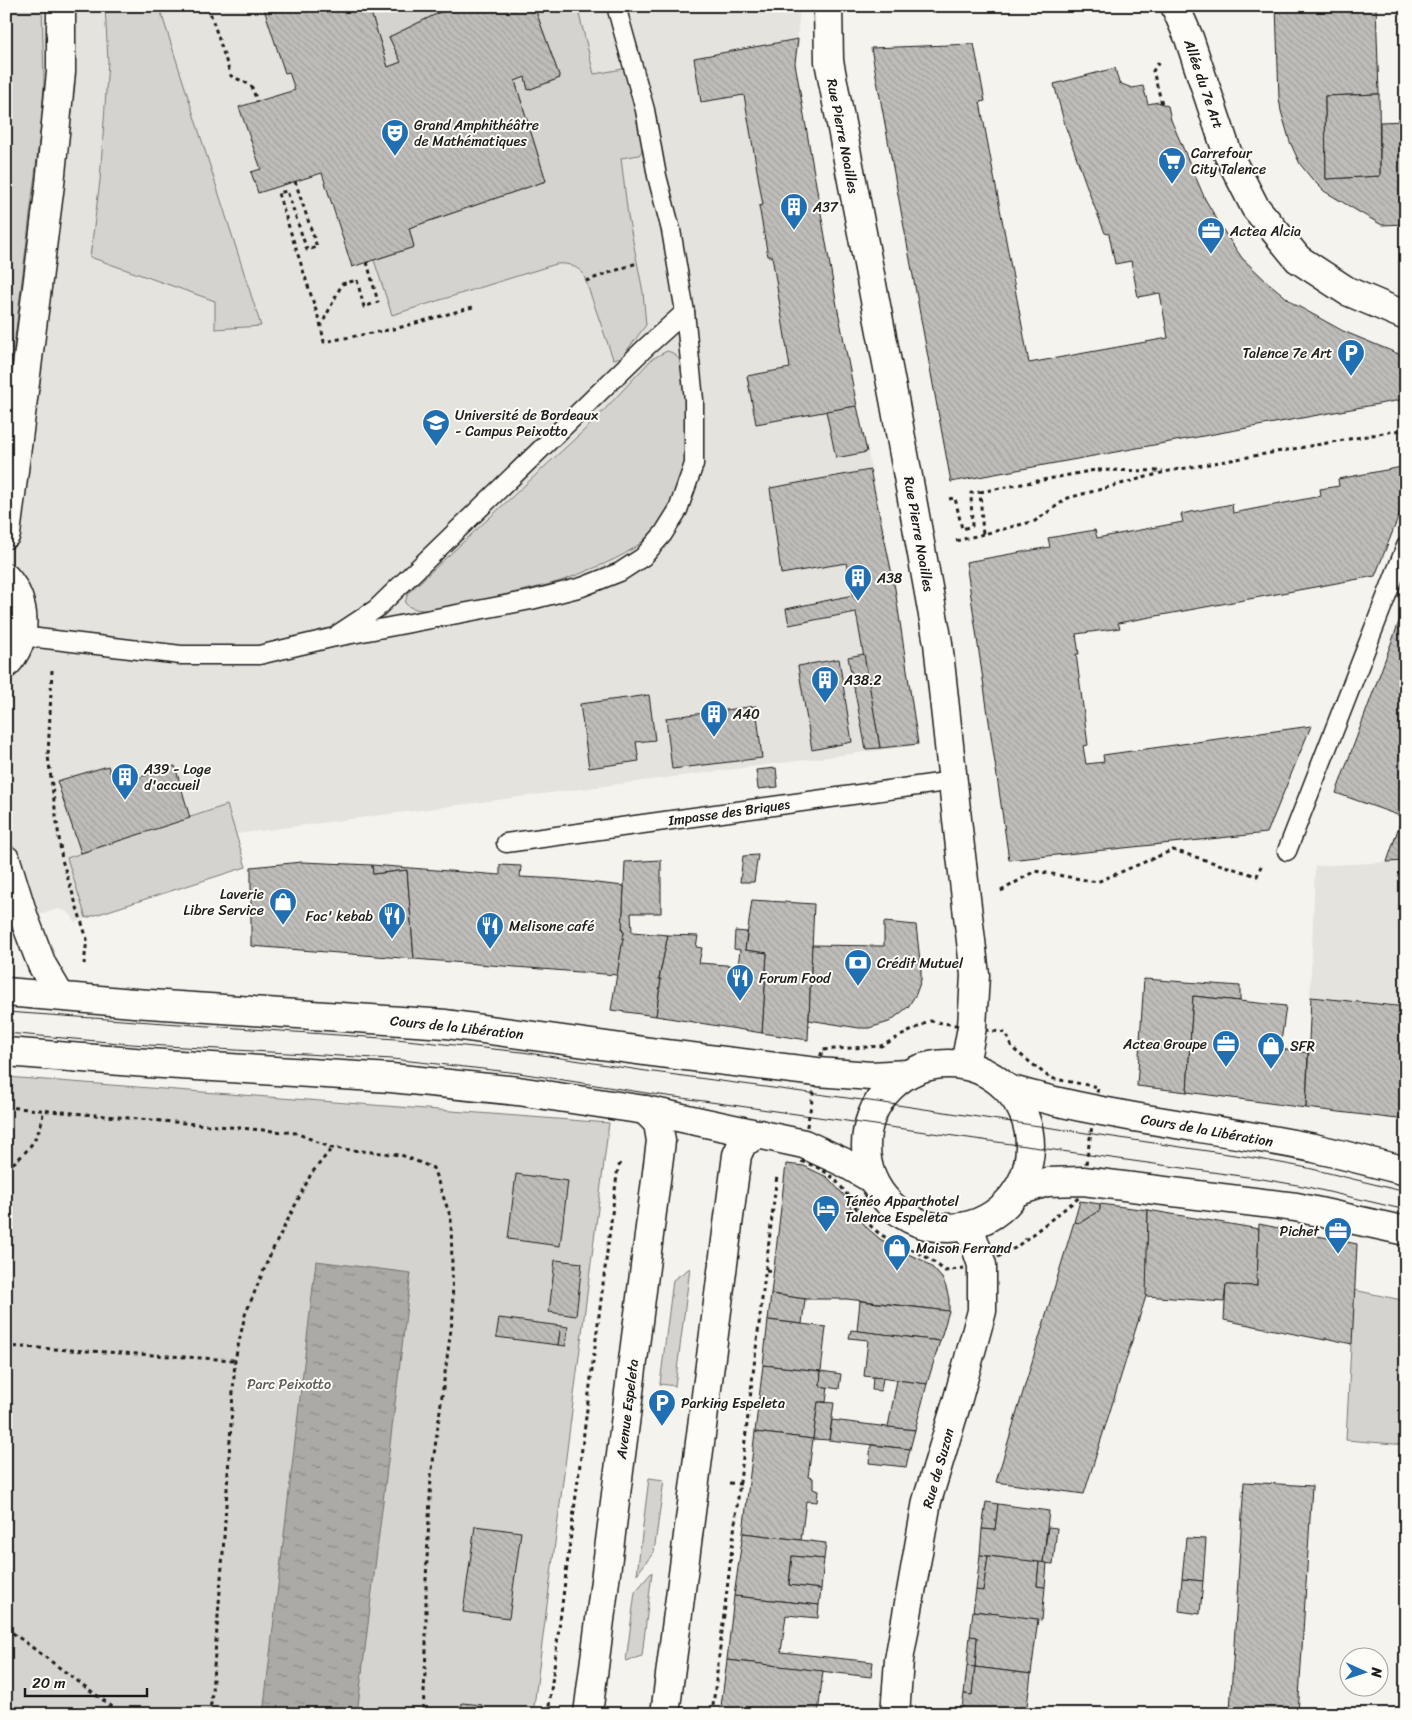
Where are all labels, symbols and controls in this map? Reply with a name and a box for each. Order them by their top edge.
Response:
street label: Allée du 7e Art [1176,35,1231,132]
street label: Rue Pierre Noailles [819,77,866,196]
place label: Grand Amphithéâtre de Mathématiques [414,113,539,154]
theatre icon: Grand Amphithéâtre de Mathématiques [380,118,410,157]
place label: Carrefour City Talence [1191,141,1266,182]
supermarket icon: Carrefour City Talence [1157,146,1187,185]
building icon: A37 [779,192,809,231]
place label: A37 [812,195,839,220]
office icon: Actea Alcia [1196,216,1226,255]
place label: Actea Alcia [1229,219,1301,244]
parking icon: Talence 7e Art [1336,338,1366,377]
place label: Talence 7e Art [1242,341,1332,366]
place label: Université de Bordeaux - Campus Peixotto [455,403,599,444]
school or university icon: Université de Bordeaux - Campus Peixotto [421,408,451,447]
street label: Rue Pierre Noailles [896,475,941,594]
building icon: A38 [843,563,873,602]
place label: A38 [876,566,903,591]
building icon: A38.2 [810,665,840,704]
place label: A38.2 [843,668,882,693]
building icon: A40 [699,699,729,738]
place label: A40 [732,702,760,727]
place label: A39 - Loge d'accueil [143,757,211,798]
building icon: A39 - Loge d'accueil [110,762,140,801]
street label: Impasse des Briques [666,792,792,834]
place label: Laverie Libre Service [184,882,264,923]
shop icon: Laverie Libre Service [268,887,298,926]
restaurant icon: Fac' kebab [377,901,407,940]
place label: Fac' kebab [306,904,373,929]
restaurant icon: Melisone café [475,911,505,950]
place label: Melisone café [509,914,595,939]
bank icon: Crédit Mutuel [843,948,873,987]
place label: Crédit Mutuel [877,951,964,976]
restaurant icon: Forum Food [725,963,755,1002]
place label: Forum Food [759,966,832,991]
street label: Cours de la Libération [389,1008,525,1047]
office icon: Actea Groupe [1211,1029,1241,1068]
shop icon: SFR [1256,1031,1286,1070]
place label: Actea Groupe [1122,1032,1207,1057]
place label: SFR [1290,1034,1315,1059]
street label: Cours de la Libération [1139,1107,1276,1155]
place label: Ténéo Apparthotel Talence Espeleta [845,1189,960,1230]
hotel icon: Ténéo Apparthotel Talence Espeleta [811,1194,841,1233]
office icon: Pichet [1323,1216,1353,1255]
place label: Pichet [1279,1219,1320,1244]
shop icon: Maison Ferrand [882,1233,912,1272]
place label: Maison Ferrand [916,1236,1013,1261]
street label: Avenue Espeleta [609,1358,646,1461]
park label: Parc Peixotto [247,1372,331,1397]
parking icon: Parking Espeleta [647,1388,677,1427]
place label: Parking Espeleta [681,1391,785,1416]
street label: Rue de Suzon [915,1425,962,1511]
north arrow [1340,1648,1390,1698]
scale bar [25,1665,148,1697]
text: N [1364,1666,1389,1678]
text: 20 m [32,1670,66,1696]

